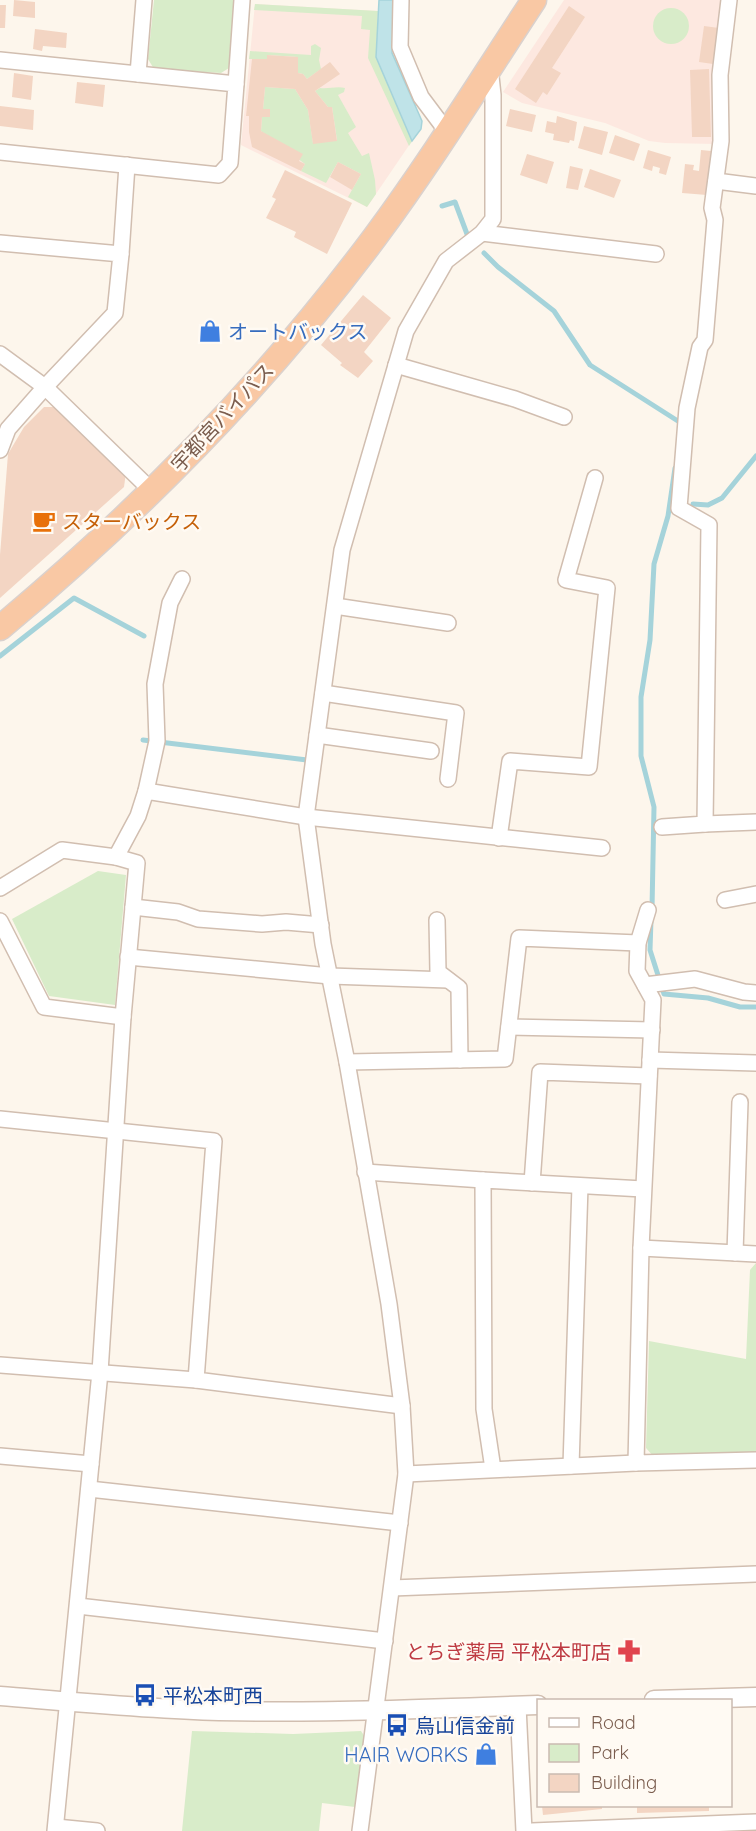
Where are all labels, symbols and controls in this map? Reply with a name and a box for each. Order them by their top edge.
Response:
shop icon: オートバックス [197,318,223,344]
place label: オートバックス [228,319,367,344]
street label: 宇都宮バイパス [165,357,279,477]
cafe icon: スターバックス [31,508,57,534]
place label: スターバックス [62,509,201,534]
pharmacy icon: とちぎ薬局 平松本町店 [616,1638,642,1664]
place label: とちぎ薬局 平松本町店 [406,1639,611,1664]
bus stop icon: 平松本町西 [132,1682,158,1708]
place label: 平松本町西 [163,1683,263,1708]
legend [537,1699,732,1807]
text: Road [591,1711,636,1734]
bus stop icon: 烏山信金前 [384,1712,410,1738]
place label: 烏山信金前 [415,1713,515,1738]
shop icon: HAIR WORKS [473,1741,499,1767]
text: Park [591,1741,629,1764]
place label: HAIR WORKS [344,1742,468,1767]
text: Building [591,1771,657,1794]

